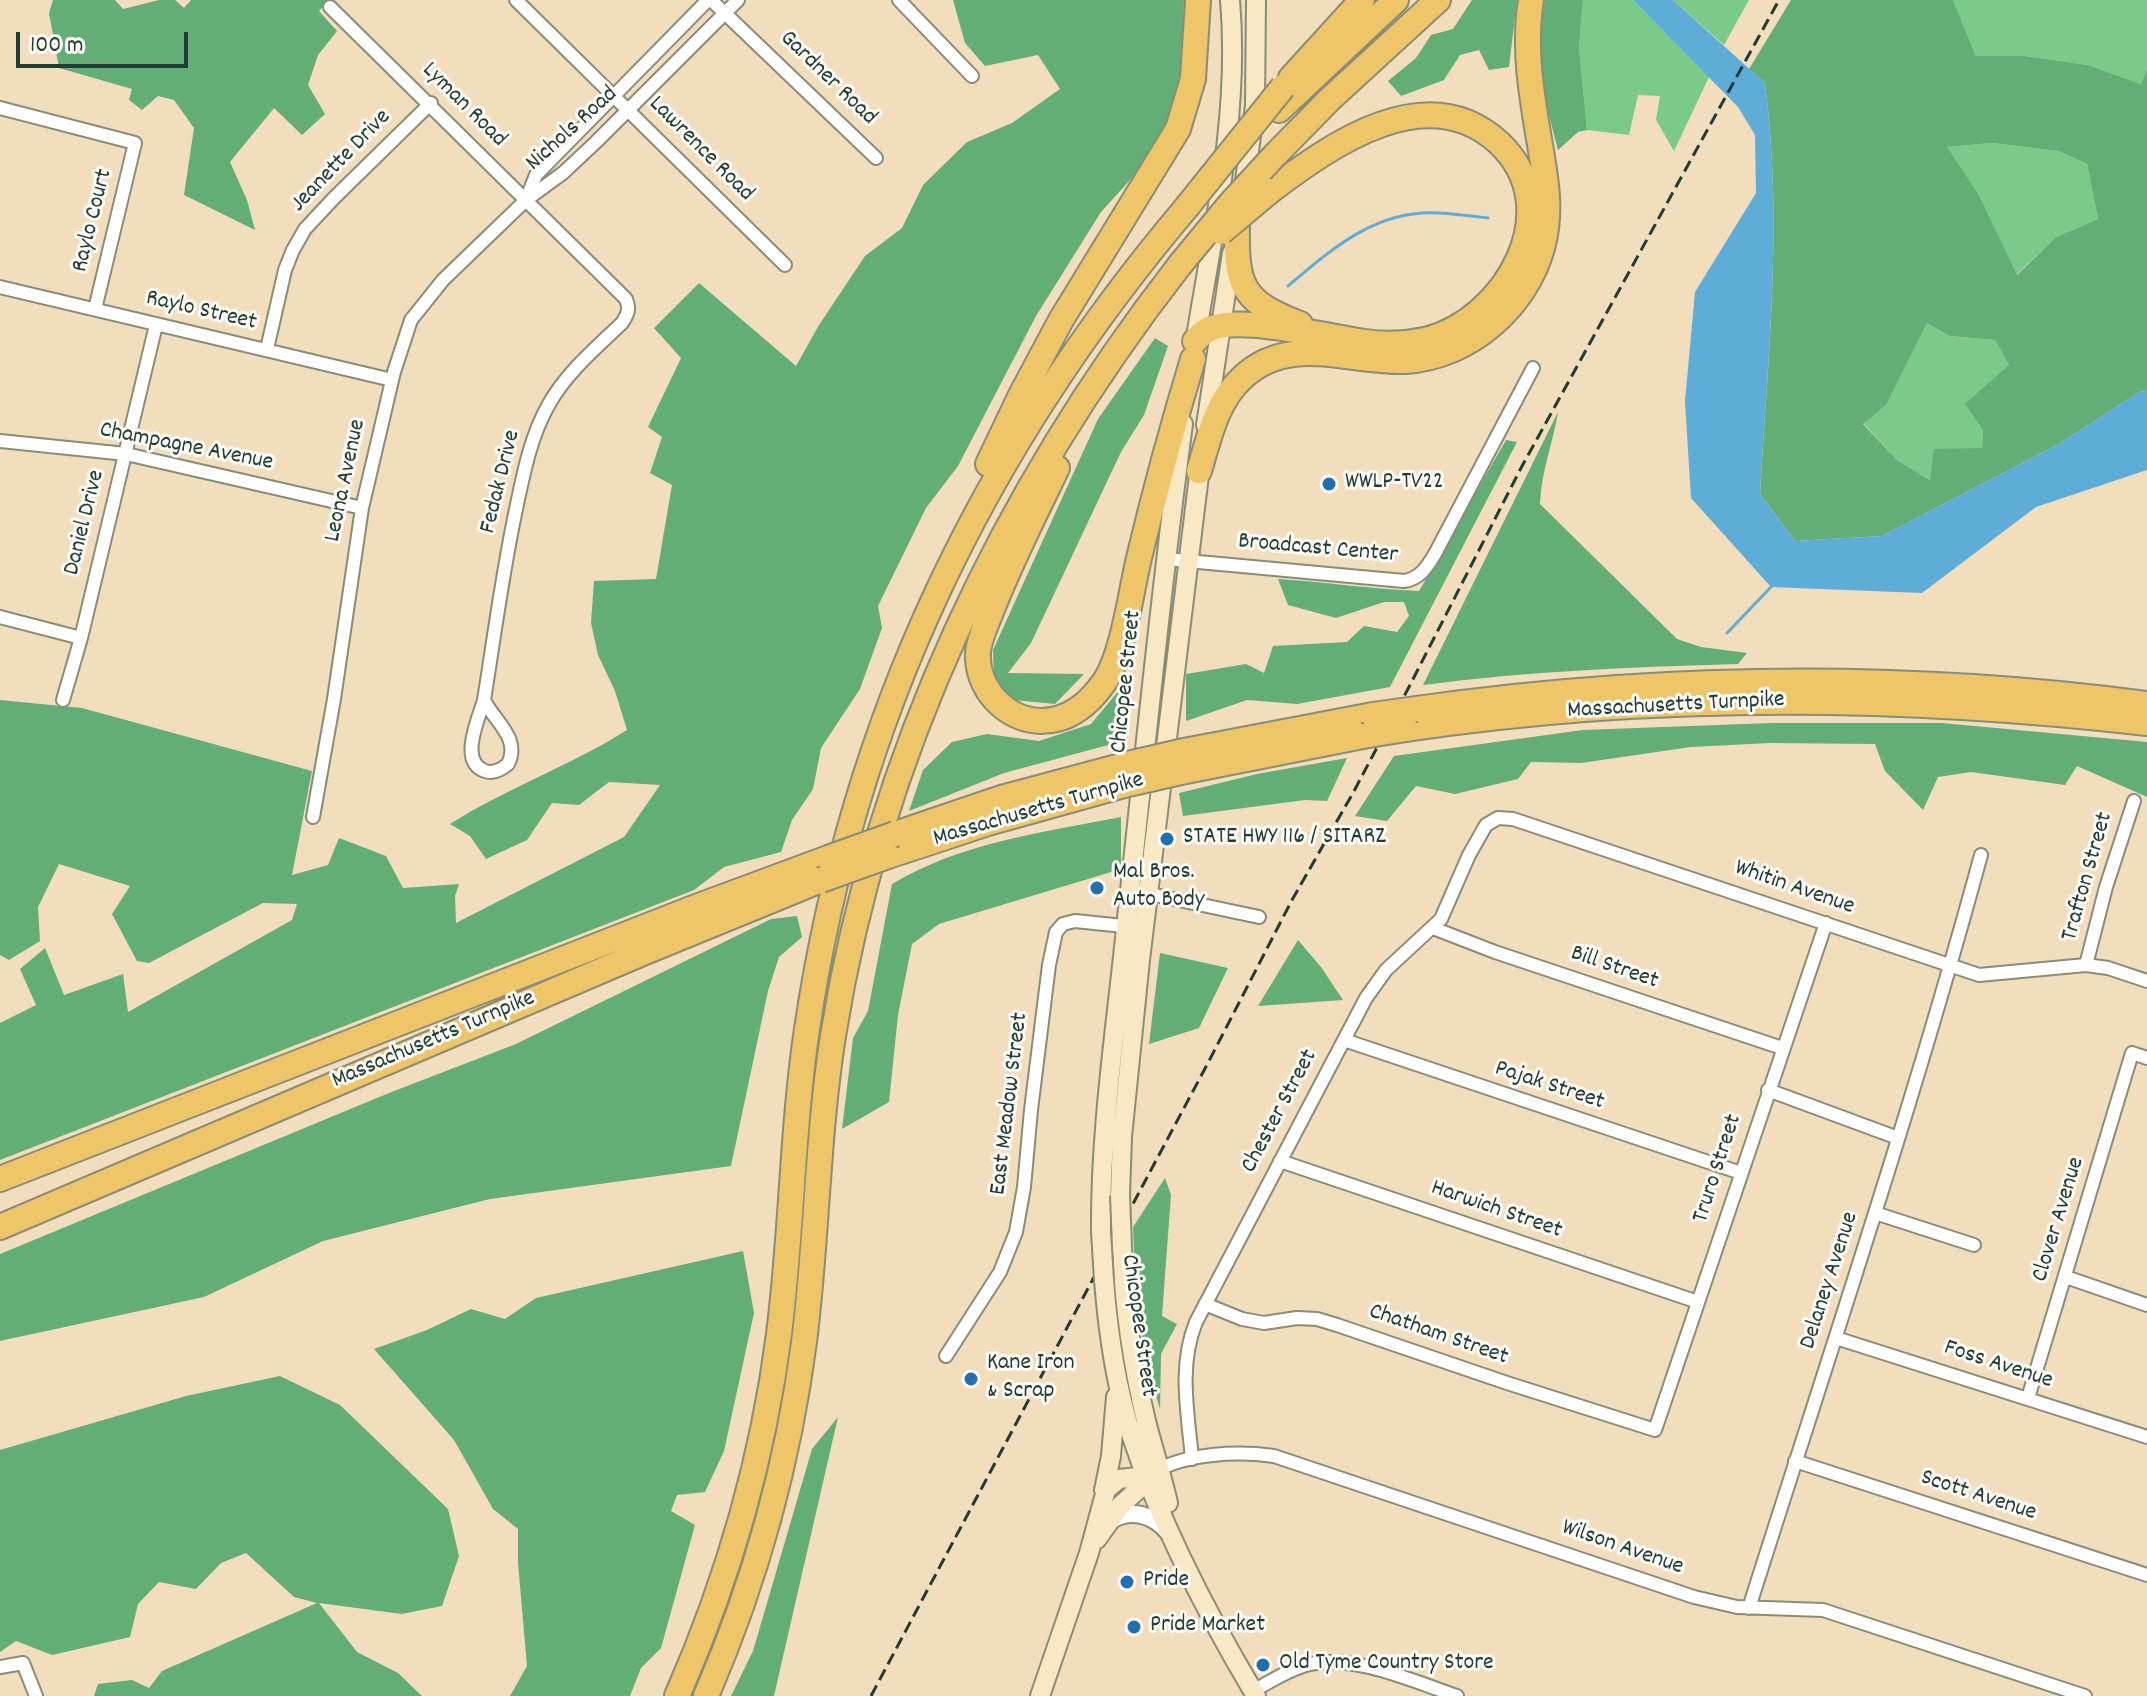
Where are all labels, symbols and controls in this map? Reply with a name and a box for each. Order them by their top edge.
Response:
scale bar [20,16,192,66]
street label: Gardner Road [772,25,882,133]
text: 100 m [30,29,83,63]
street label: Lyman Road [414,57,512,155]
street label: Nichols Road [521,81,625,179]
street label: Lawrence Road [641,91,759,209]
street label: Jeanette Drive [286,104,398,220]
street label: Raylo Court [67,166,121,276]
street label: Raylo Street [143,285,259,339]
street label: Champagne Avenue [97,417,275,479]
street label: Leona Avenue [320,417,374,545]
street label: Fedak Drive [475,427,529,537]
street label: Daniel Drive [59,468,113,578]
place label: WWLP-TV22 [1345,470,1444,498]
marker: WWLP-TV22 [1320,475,1338,493]
street label: Broadcast Center [1237,529,1399,571]
street label: Chicopee Street [1106,609,1150,755]
street label: Massachusetts Turnpike [1567,687,1785,727]
street label: Massachusetts Turnpike [930,767,1148,855]
street label: Trafton Street [2057,809,2121,945]
place label: STATE HWY 116 / SITARZ [1183,825,1386,853]
marker: STATE HWY 116 / SITARZ [1158,830,1176,848]
street label: Whitin Avenue [1730,855,1858,923]
place label: Mal Bros. Auto Body [1113,860,1205,916]
marker: Mal Bros. Auto Body [1088,879,1106,897]
street label: Bill Street [1566,941,1662,997]
street label: Massachusetts Turnpike [328,985,540,1097]
street label: East Meadow Street [986,1011,1036,1197]
street label: Chester Street [1236,1045,1326,1179]
street label: Pajak Street [1491,1056,1607,1118]
street label: Truro Street [1688,1111,1750,1227]
street label: Clover Avenue [2027,1154,2093,1286]
street label: Harwich Street [1427,1175,1565,1247]
street label: Delaney Avenue [1795,1209,1867,1353]
street label: Chicopee Street [1113,1253,1161,1399]
street label: Chatham Street [1365,1299,1511,1373]
street label: Foss Avenue [1940,1335,2056,1397]
place label: Kane Iron & Scrap [987,1351,1075,1407]
marker: Kane Iron & Scrap [962,1370,980,1388]
street label: Scott Avenue [1917,1465,2039,1529]
street label: Wilson Avenue [1557,1515,1687,1583]
place label: Pride [1143,1568,1189,1596]
marker: Pride [1118,1573,1136,1591]
place label: Pride Market [1150,1613,1265,1641]
marker: Pride Market [1125,1618,1143,1636]
place label: Old Tyme Country Store [1279,1651,1494,1679]
marker: Old Tyme Country Store [1254,1656,1272,1674]

